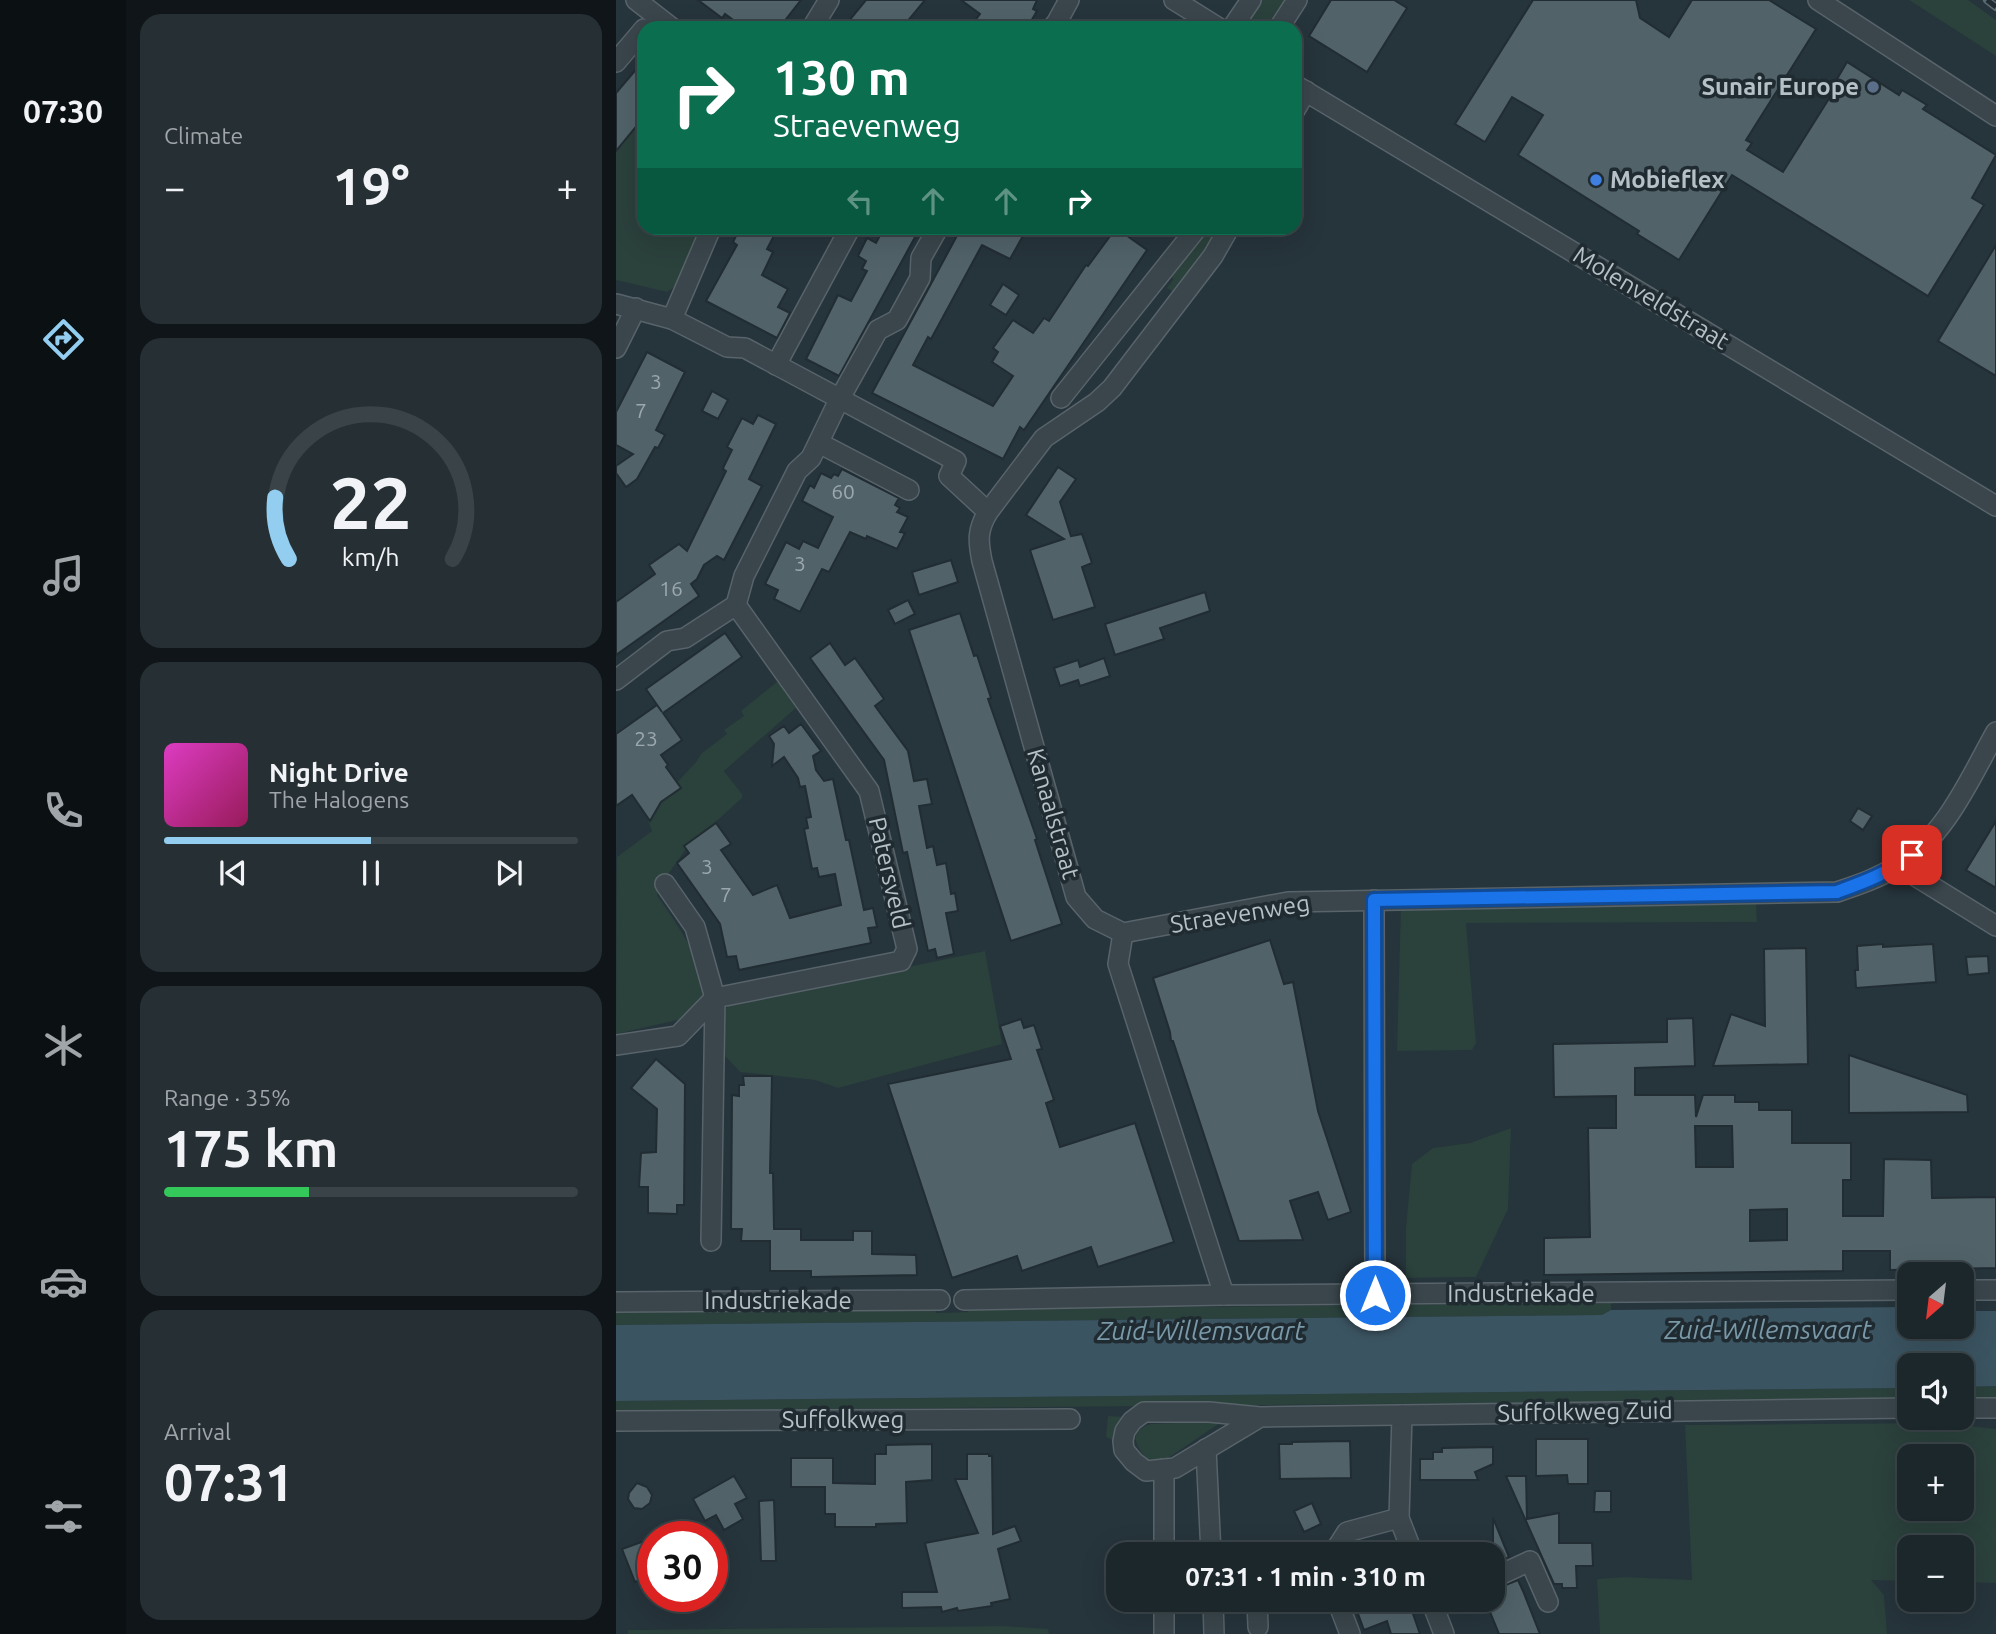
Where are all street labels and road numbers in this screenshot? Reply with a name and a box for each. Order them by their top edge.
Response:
street label: Molenveldstraat [1569,241,1734,355]
street label: Kanaalstraat [1022,745,1085,883]
street label: Patersveld [864,814,915,931]
street label: Straevenweg [1168,889,1312,938]
street label: Industriekade [1447,1280,1595,1307]
street label: Industriekade [704,1287,852,1314]
street label: Suffolkweg Zuid [1497,1396,1673,1427]
street label: Suffolkweg [782,1406,904,1433]

